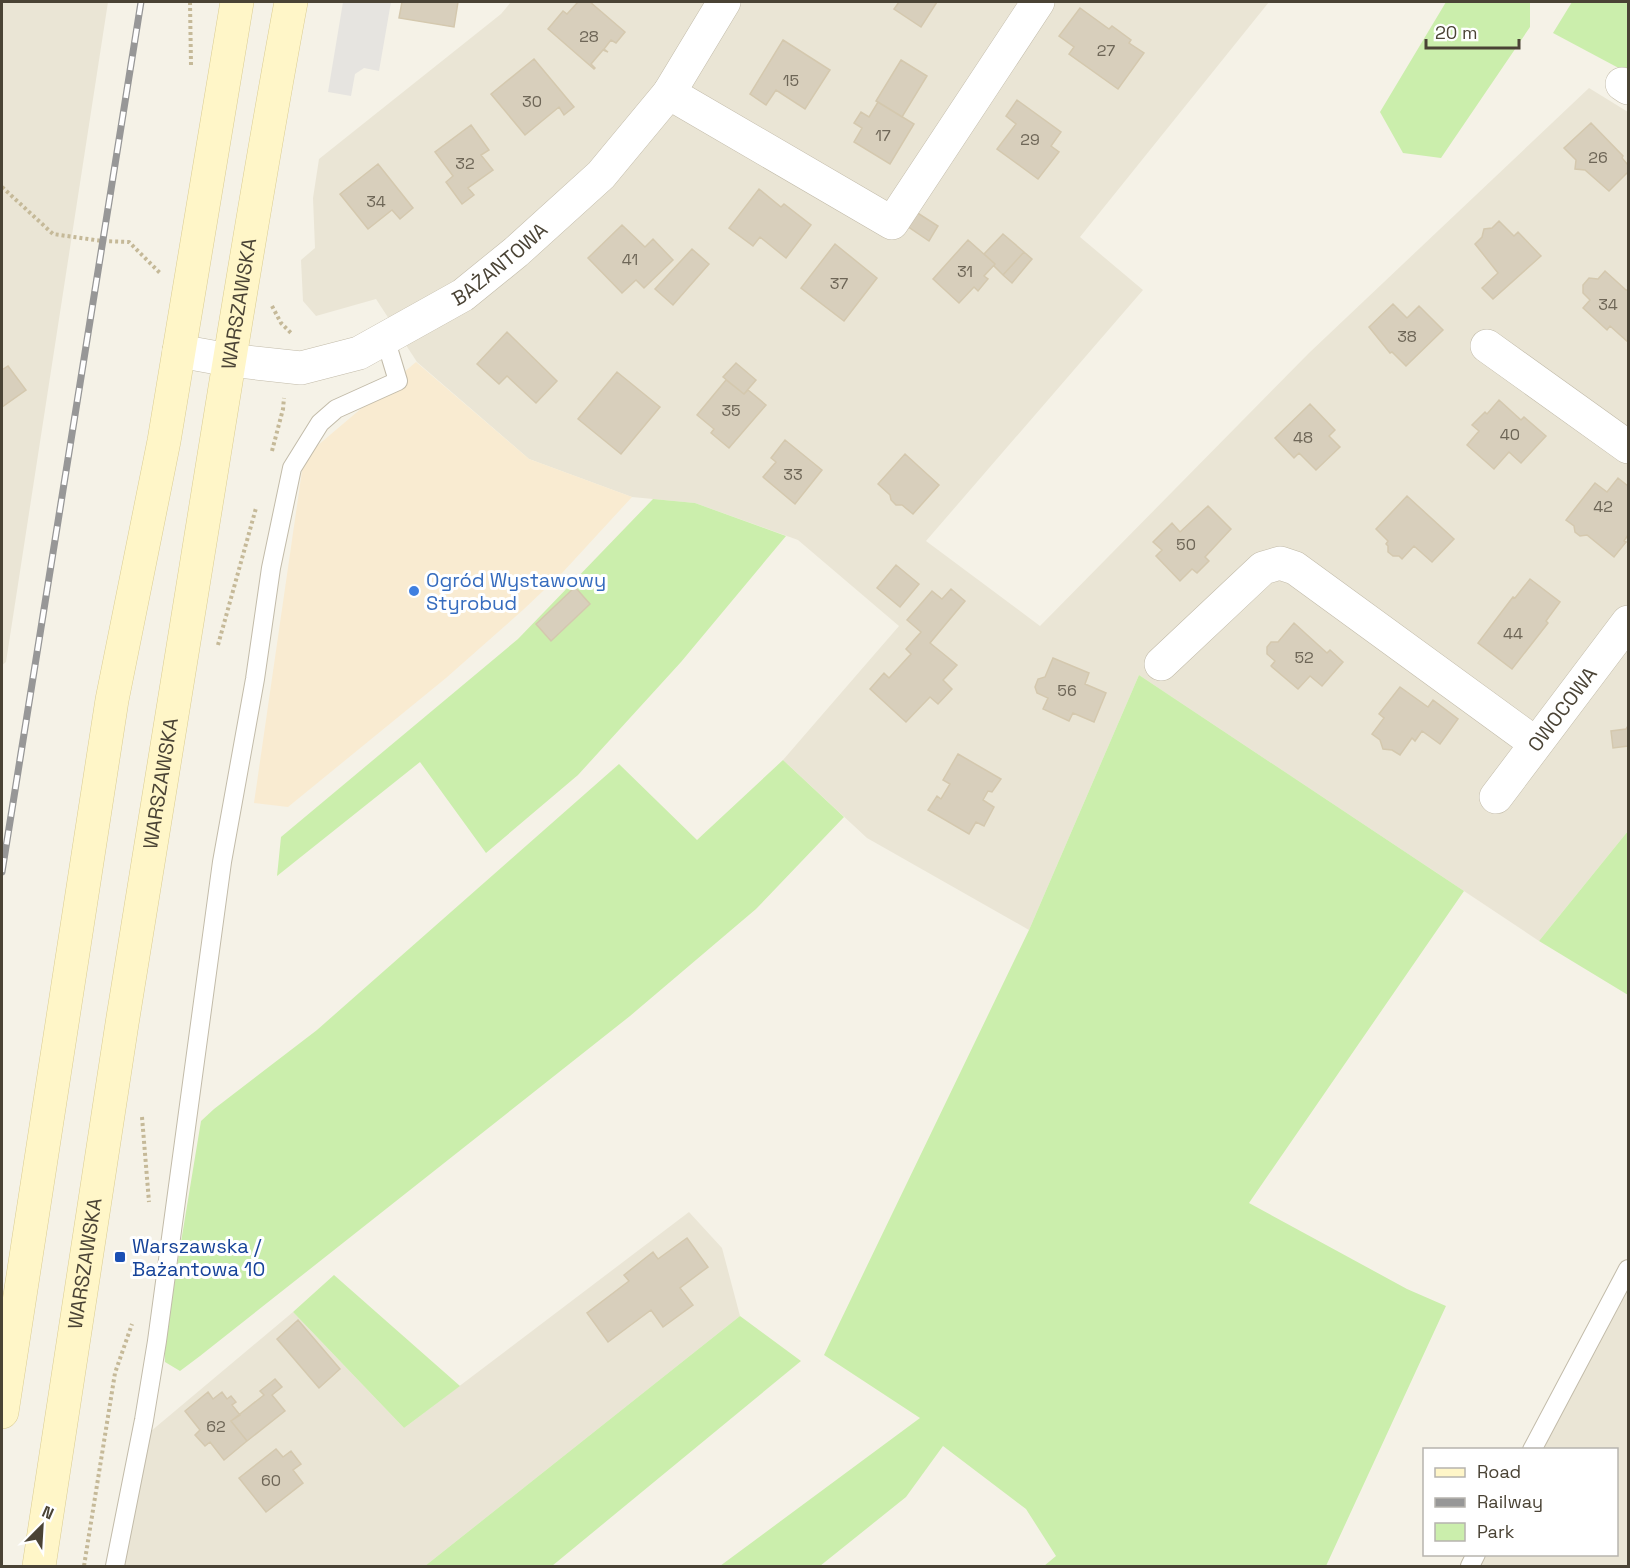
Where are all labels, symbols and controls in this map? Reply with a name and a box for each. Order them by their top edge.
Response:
scale bar [1426,12,1519,50]
text: 20 m [1435,21,1478,44]
house number: 28 [579,26,599,47]
house number: 27 [1097,40,1115,61]
house number: 15 [783,70,799,91]
house number: 30 [522,91,542,112]
house number: 17 [875,125,891,146]
house number: 29 [1020,129,1040,150]
house number: 26 [1588,147,1608,168]
house number: 32 [455,153,475,174]
house number: 34 [366,191,386,212]
street label: BAŻANTOWA [447,217,553,312]
street label: WARSZAWSKA [215,236,262,371]
house number: 41 [622,249,638,270]
house number: 31 [957,261,973,282]
house number: 37 [830,273,848,294]
house number: 34 [1598,294,1618,315]
house number: 38 [1397,326,1417,347]
house number: 35 [721,400,741,421]
house number: 40 [1500,424,1520,445]
house number: 48 [1293,427,1313,448]
house number: 33 [783,464,803,485]
house number: 42 [1593,496,1613,517]
house number: 50 [1176,534,1196,555]
place label: Ogród Wystawowy Styrobud [426,567,606,616]
marker: Ogród Wystawowy Styrobud [407,584,421,598]
house number: 44 [1503,623,1523,644]
house number: 52 [1294,647,1314,668]
street label: OWOCOWA [1522,661,1603,757]
house number: 56 [1057,680,1077,701]
street label: WARSZAWSKA [137,715,184,851]
street label: WARSZAWSKA [62,1195,108,1331]
place label: Warszawska / Bażantowa 10 [132,1233,265,1282]
marker: Warszawska / Bażantowa 10 [113,1250,127,1264]
house number: 62 [206,1416,226,1437]
legend [1423,1448,1618,1556]
text: Road [1477,1460,1521,1483]
house number: 60 [261,1470,281,1491]
text: Railway [1477,1490,1543,1513]
north arrow [12,1496,72,1556]
text: N [39,1501,57,1525]
text: Park [1477,1520,1515,1543]

